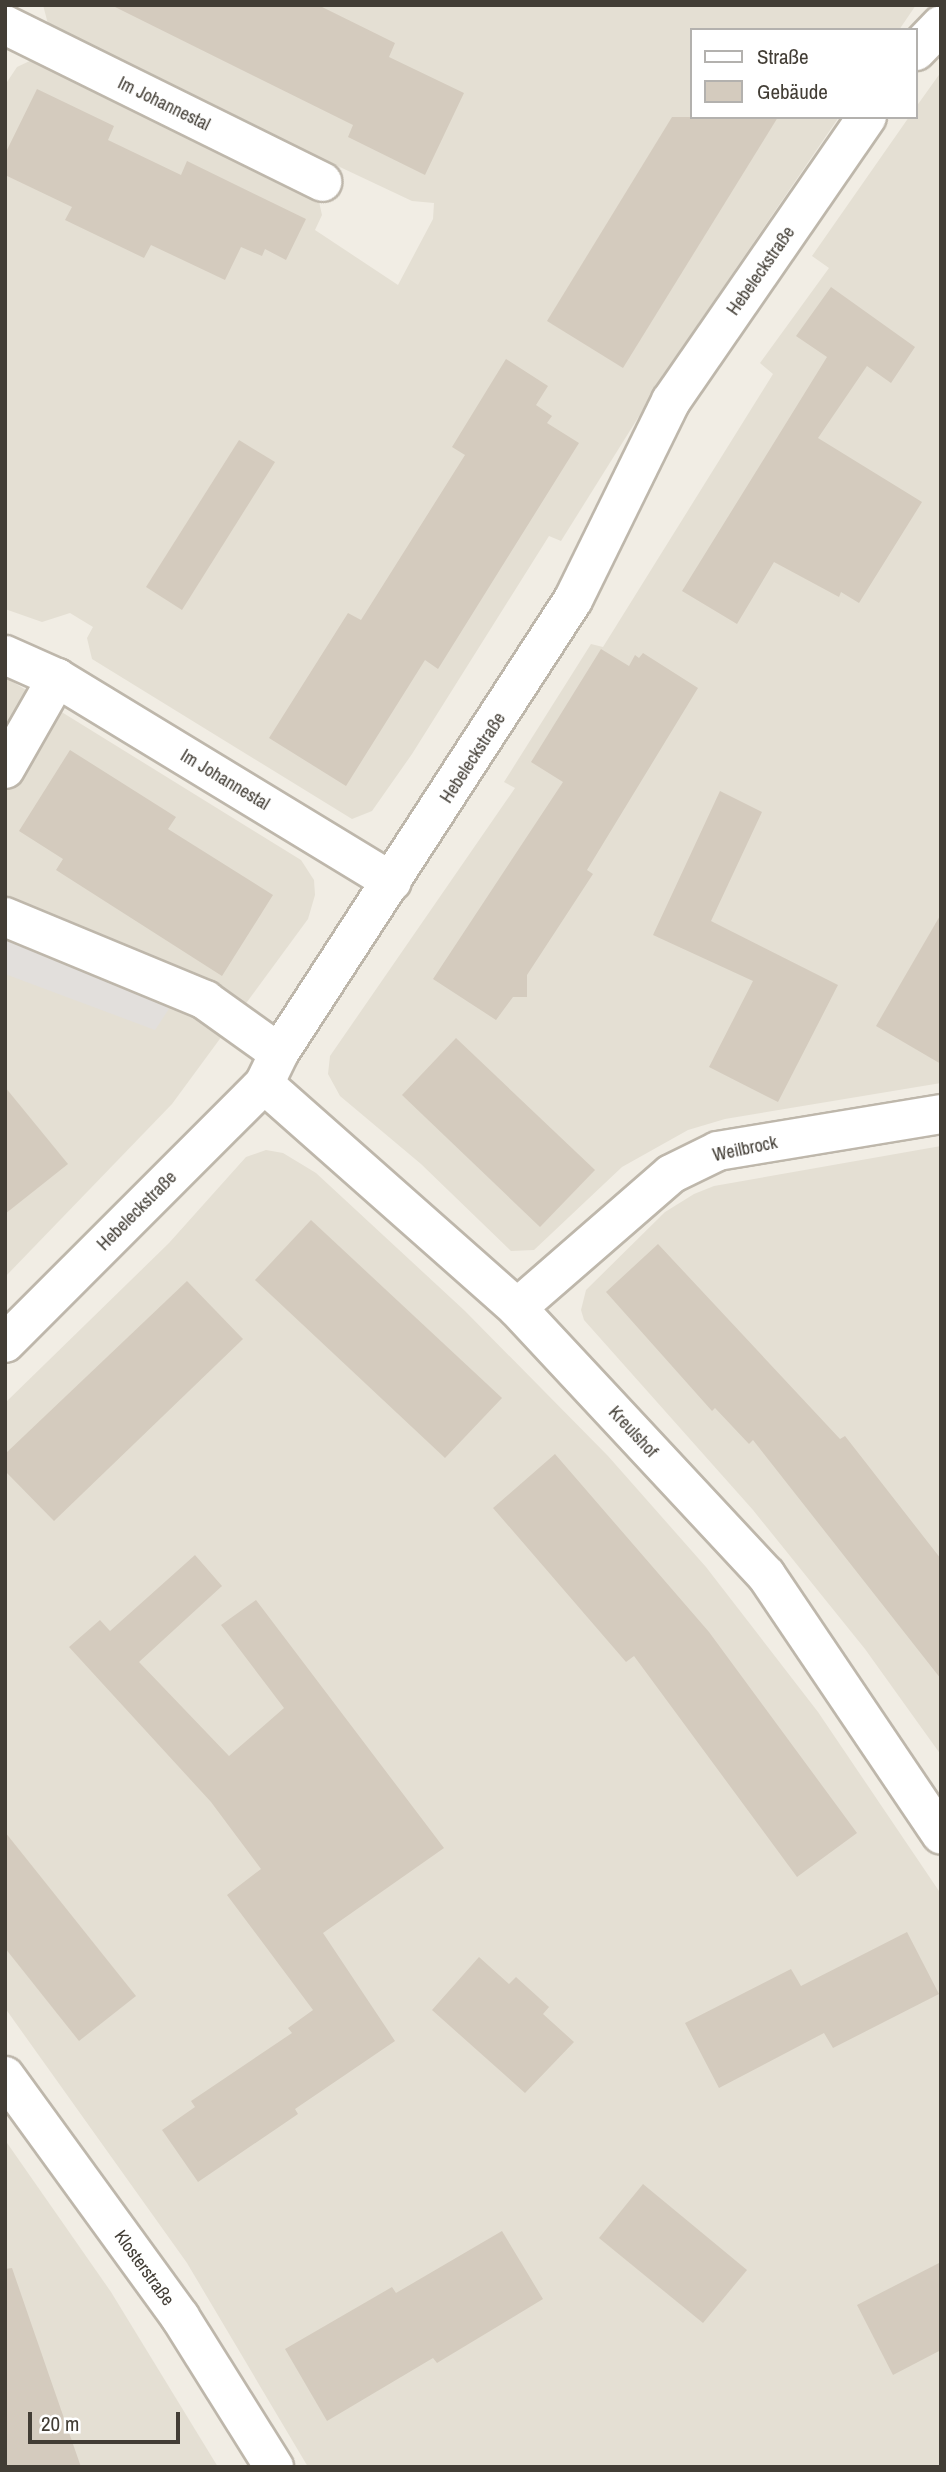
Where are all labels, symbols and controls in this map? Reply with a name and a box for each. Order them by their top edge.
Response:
legend [690,28,918,119]
text: Straße [757,42,809,71]
street label: Im Johannestal [114,72,214,136]
text: Gebäude [757,77,828,106]
street label: Hebeleckstraße [723,222,799,320]
street label: Hebeleckstraße [436,709,510,807]
street label: Im Johannestal [177,745,273,815]
street label: Weilbrock [711,1132,779,1166]
street label: Hebeleckstraße [93,1167,181,1255]
street label: Kreulshof [604,1402,662,1462]
street label: Klosterstraße [109,2226,179,2310]
scale bar [32,2398,184,2442]
text: 20 m [41,2409,79,2438]

